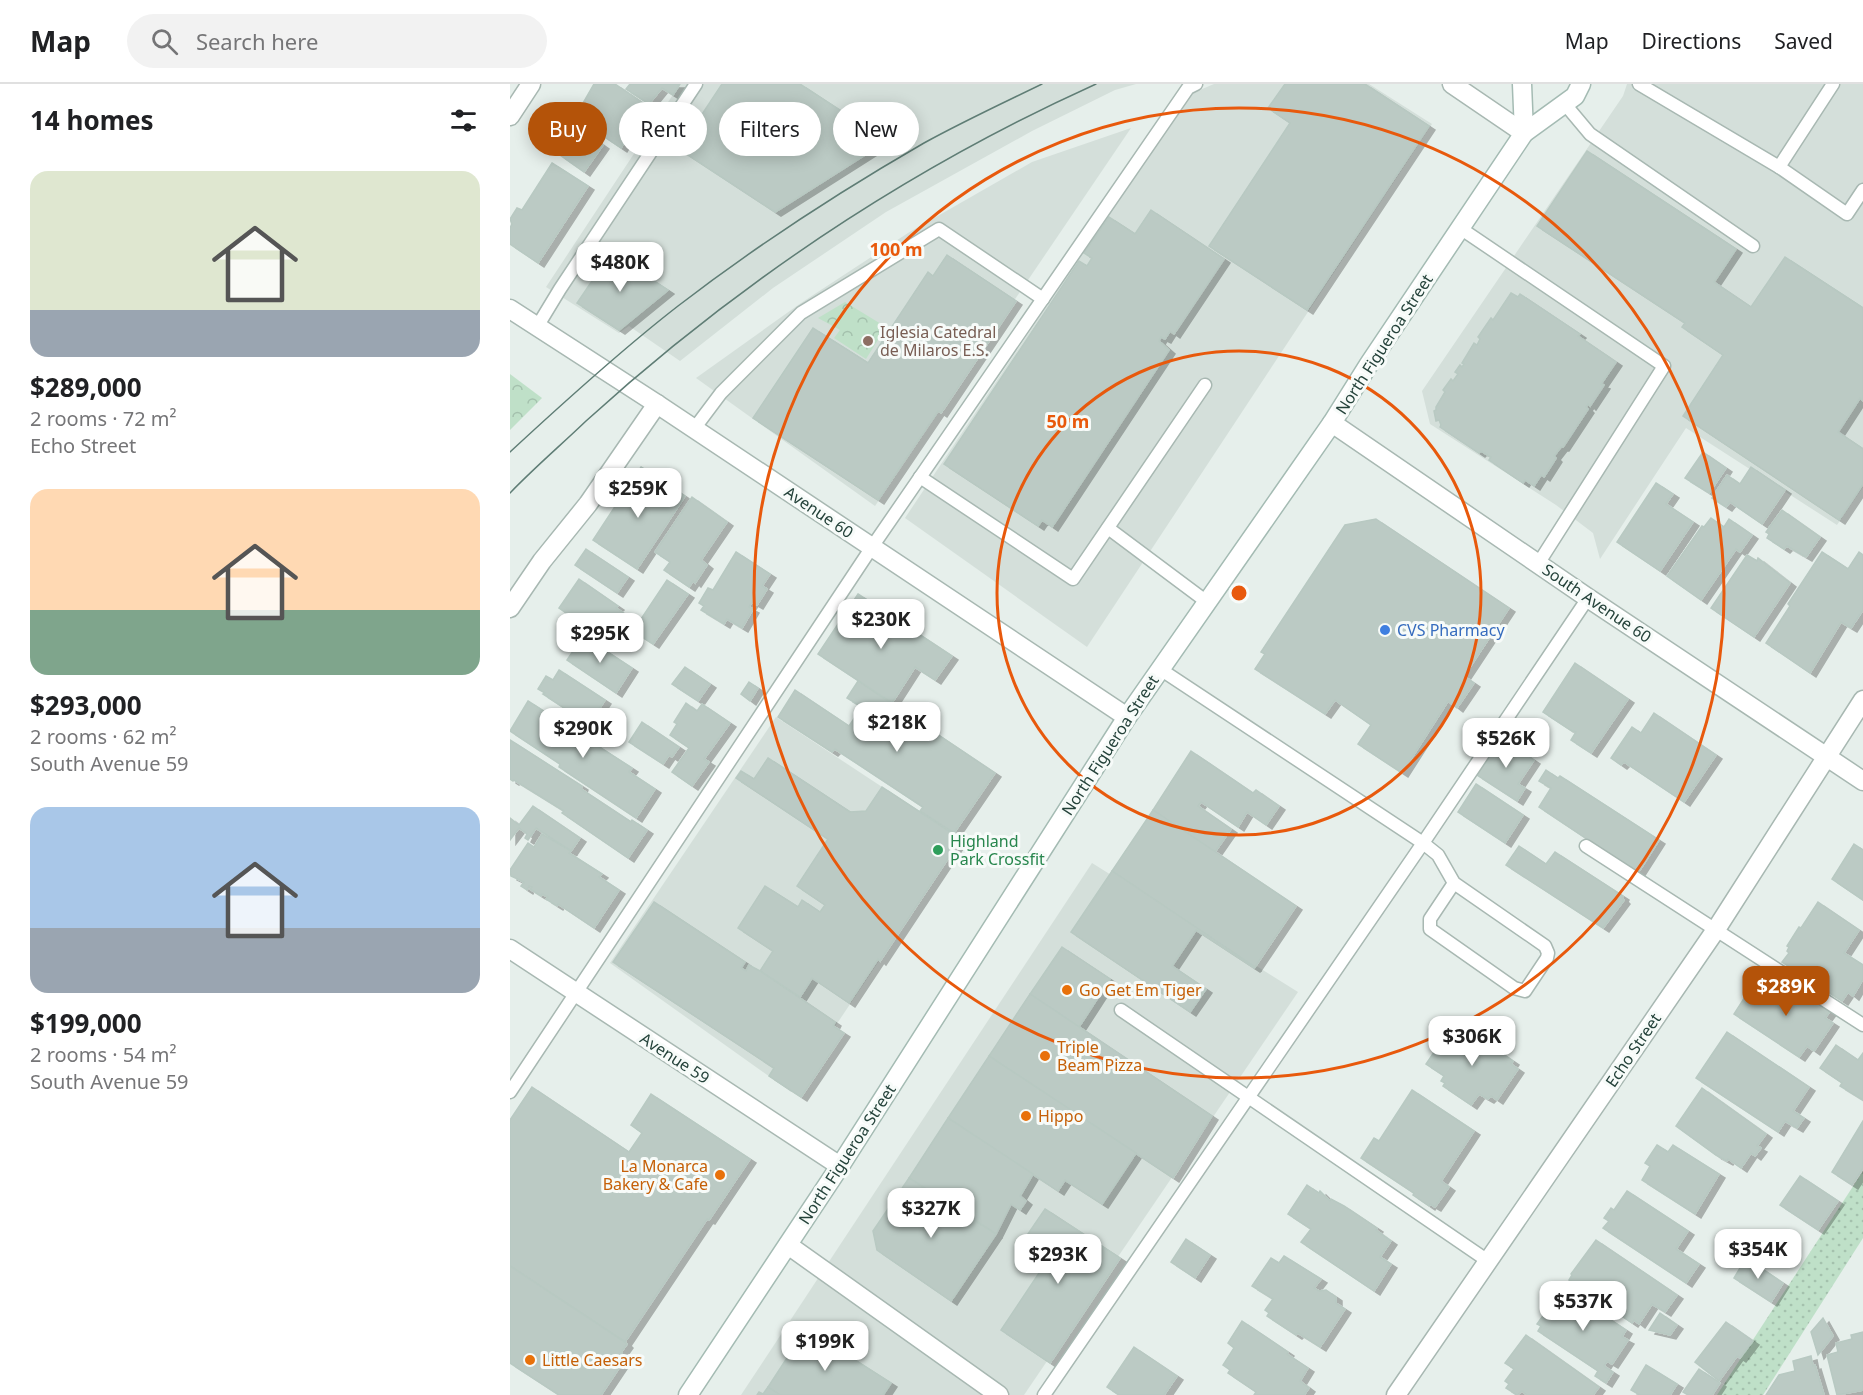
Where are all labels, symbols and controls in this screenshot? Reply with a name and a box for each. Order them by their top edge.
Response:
search box [127,14,547,68]
text: Map [30,22,91,60]
icon: search [148,25,181,58]
text: Search here [196,26,318,56]
text: Map [1565,27,1609,55]
text: Directions [1642,27,1741,55]
text: Saved [1774,27,1833,55]
text: 14 homes [30,102,154,138]
chip: Buy [528,102,607,156]
chip: Rent [619,102,707,156]
chip: Filters [719,102,821,156]
chip: New [833,102,919,156]
icon: filters [447,104,480,137]
icon: home [201,210,309,318]
text: 100 m [869,237,923,261]
pin: $480K [578,242,662,293]
text: $480K [590,248,650,275]
street label: North Figueroa Street [1330,269,1438,418]
place label: Iglesia Catedral de Milaros E.S. [880,321,996,361]
marker: Iglesia Catedral de Milaros E.S. [861,334,875,348]
text: $289,000 [30,369,142,405]
text: 2 rooms · 72 m² [30,405,177,432]
text: 50 m [1047,409,1089,433]
text: Echo Street [30,432,136,459]
pin: $259K [596,468,680,519]
text: $259K [608,474,668,501]
street label: Avenue 60 [780,481,858,543]
icon: home [201,528,309,636]
street label: South Avenue 60 [1538,558,1656,648]
centre of rings [1229,583,1249,603]
pin: $230K [839,599,923,650]
text: $230K [851,605,911,632]
pin: $295K [558,613,642,664]
text: $295K [570,619,630,646]
place label: CVS Pharmacy [1397,619,1505,641]
marker: CVS Pharmacy [1378,623,1392,637]
street label: North Figueroa Street [1056,670,1164,819]
text: $293,000 [30,687,142,723]
pin: $218K [855,702,939,753]
pin: $290K [541,708,625,759]
text: $218K [867,708,927,735]
text: $290K [553,714,613,741]
pin: $526K [1464,718,1548,769]
text: 2 rooms · 62 m² [30,723,177,750]
text: $526K [1476,724,1536,751]
text: South Avenue 59 [30,750,189,777]
place label: Highland Park Crossfit [950,830,1045,870]
marker: Highland Park Crossfit [931,843,945,857]
icon: home [201,846,309,954]
pin: $289K [1744,966,1828,1017]
text: $289K [1756,972,1816,999]
place label: Go Get Em Tiger [1079,979,1202,1001]
marker: Go Get Em Tiger [1060,983,1074,997]
text: $199,000 [30,1005,142,1041]
street label: Echo Street [1600,1008,1666,1091]
pin: $306K [1430,1016,1514,1067]
text: $306K [1442,1022,1502,1049]
street label: Avenue 59 [636,1027,714,1089]
place label: Triple Beam Pizza [1057,1036,1142,1076]
text: 2 rooms · 54 m² [30,1041,177,1068]
marker: Triple Beam Pizza [1038,1049,1052,1063]
text: South Avenue 59 [30,1068,189,1095]
street label: North Figueroa Street [793,1079,901,1228]
place label: Hippo [1038,1105,1083,1127]
marker: Hippo [1019,1109,1033,1123]
place label: La Monarca Bakery & Cafe [603,1155,708,1195]
marker: La Monarca Bakery & Cafe [713,1168,727,1182]
pin: $327K [889,1188,973,1239]
text: $327K [901,1194,961,1221]
pin: $354K [1716,1229,1800,1280]
pin: $293K [1016,1234,1100,1285]
text: $354K [1728,1235,1788,1262]
text: $293K [1028,1240,1088,1267]
pin: $537K [1541,1281,1625,1332]
text: $537K [1553,1287,1613,1314]
pin: $199K [783,1321,867,1372]
text: $199K [795,1327,855,1354]
place label: Little Caesars [542,1349,642,1371]
marker: Little Caesars [523,1353,537,1367]

